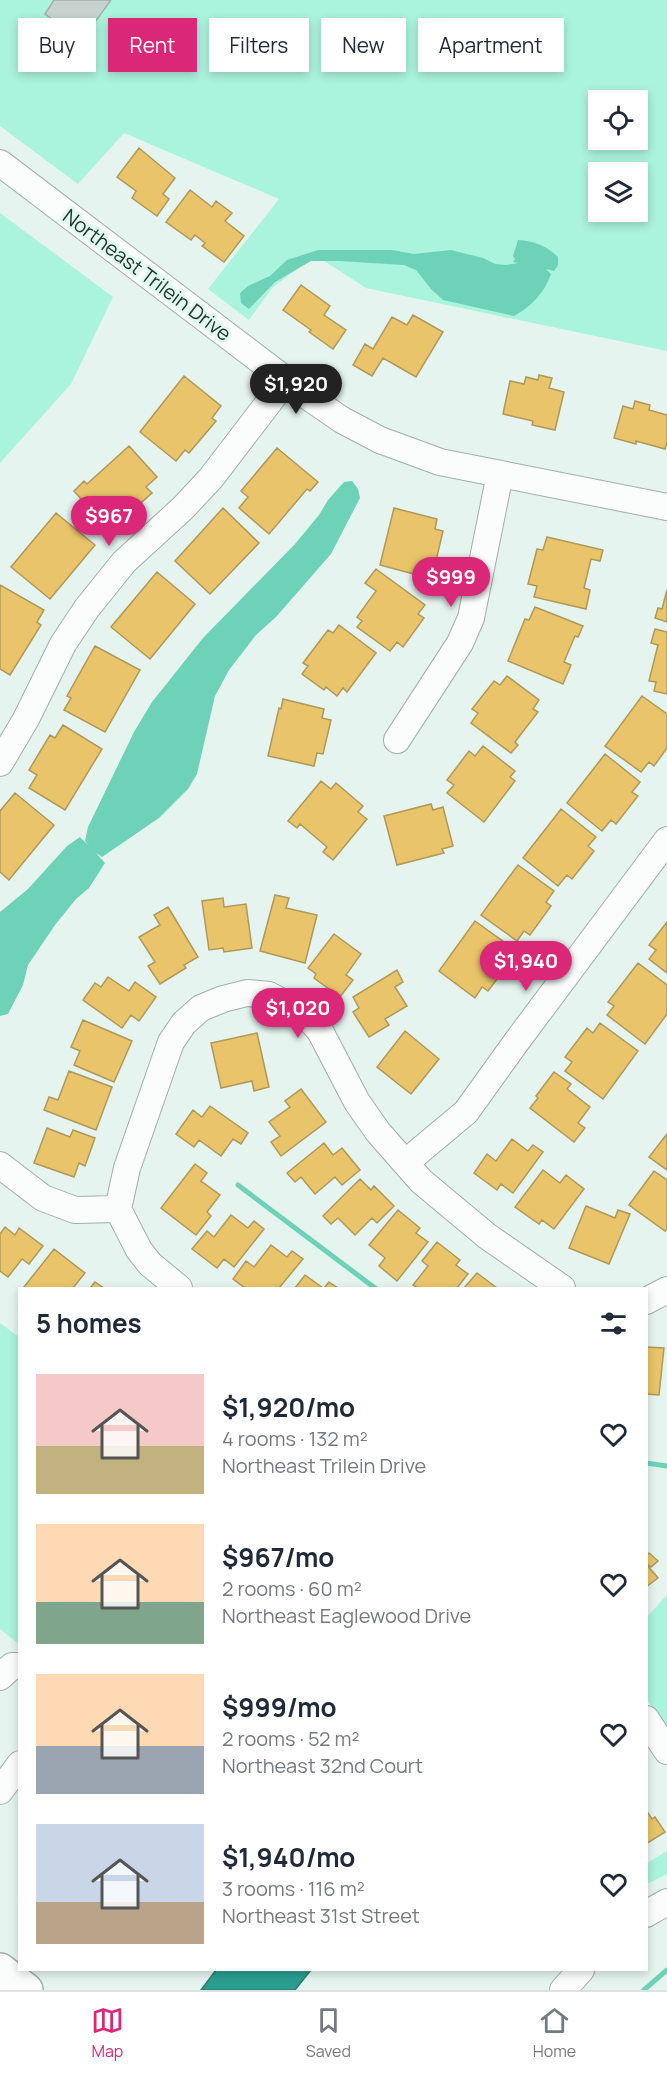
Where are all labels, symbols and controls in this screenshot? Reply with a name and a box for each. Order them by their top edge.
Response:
chip: Buy [18,18,96,72]
chip: Rent [108,18,197,72]
chip: Filters [209,18,309,72]
chip: New [321,18,406,72]
chip: Apartment [418,18,564,72]
map controls [588,90,648,222]
button: locate [588,90,648,150]
button: layers [588,162,648,222]
street label: Northeast Trilein Drive [58,202,237,347]
pin: $1,920 [247,364,345,415]
text: $1,920 [264,370,328,397]
pin: $967 [73,496,145,547]
text: $967 [85,502,133,529]
pin: $999 [415,557,487,608]
text: $999 [426,563,476,590]
pin: $1,940 [477,941,575,992]
text: $1,940 [494,947,558,974]
pin: $1,020 [249,988,347,1039]
text: $1,020 [266,994,330,1021]
text: 5 homes [36,1305,142,1341]
icon: filters [597,1307,630,1340]
text: $1,920/mo [222,1389,355,1425]
icon: home [84,1398,156,1470]
icon: heart [597,1418,630,1451]
text: 4 rooms · 132 m² [222,1425,368,1452]
text: Northeast Trilein Drive [222,1452,426,1479]
text: $967/mo [222,1539,334,1575]
icon: home [84,1548,156,1620]
icon: heart [597,1568,630,1601]
text: 2 rooms · 60 m² [222,1575,362,1602]
text: Northeast Eaglewood Drive [222,1602,471,1629]
text: $999/mo [222,1689,337,1725]
icon: home [84,1698,156,1770]
icon: heart [597,1718,630,1751]
text: 2 rooms · 52 m² [222,1725,359,1752]
text: Northeast 32nd Court [222,1752,423,1779]
text: $1,940/mo [222,1839,355,1875]
icon: home [84,1848,156,1920]
icon: heart [597,1868,630,1901]
text: 3 rooms · 116 m² [222,1875,365,1902]
text: Northeast 31st Street [222,1902,420,1929]
tab: Map [91,2004,124,2062]
tab: Saved [306,2004,351,2062]
tab: Home [533,2004,576,2062]

